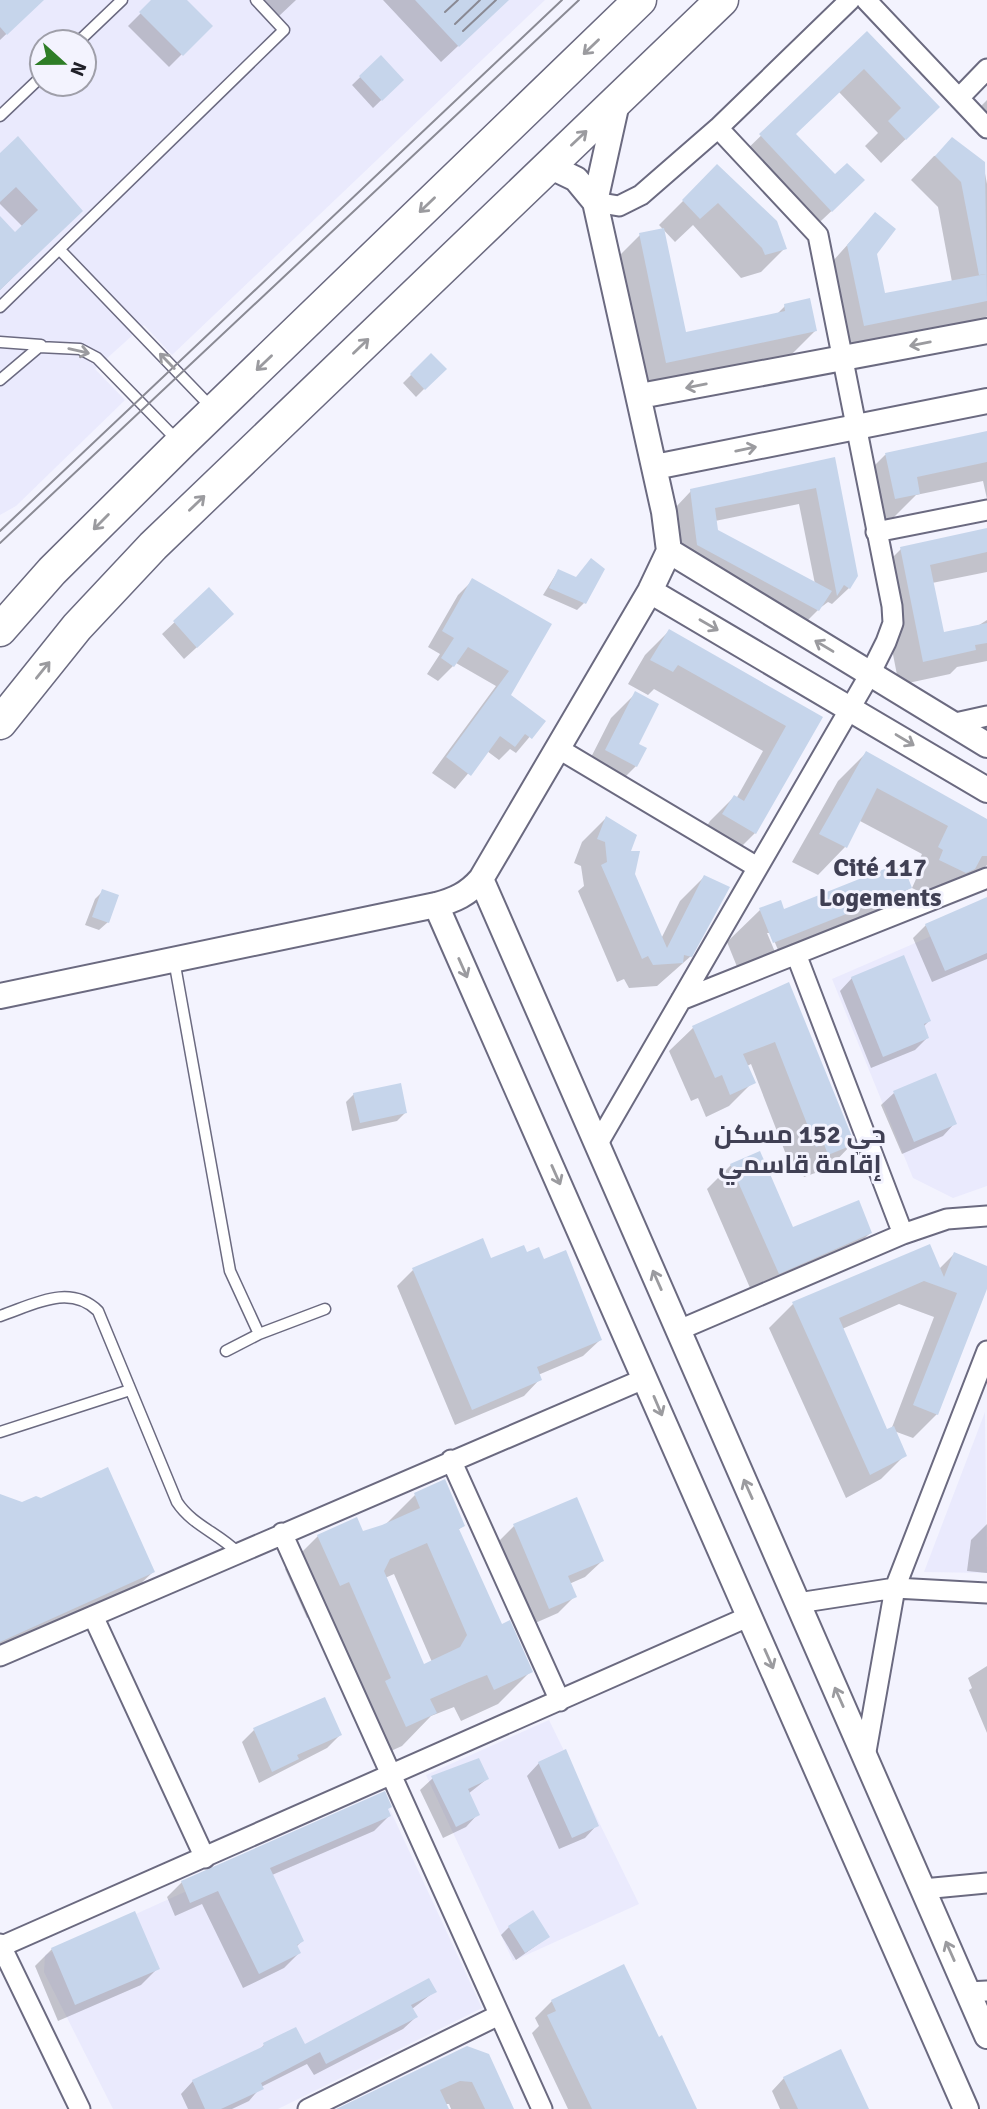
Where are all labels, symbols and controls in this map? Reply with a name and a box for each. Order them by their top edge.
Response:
north arrow [28,28,98,98]
one-way arrow [583,39,600,56]
text: N [64,58,92,79]
one-way arrow [570,130,587,147]
one-way arrow [419,197,436,214]
one-way arrow [352,337,369,354]
one-way arrow [909,337,932,351]
one-way arrow [68,345,90,358]
one-way arrow [159,353,176,370]
one-way arrow [255,355,272,372]
one-way arrow [685,379,708,393]
one-way arrow [734,441,757,455]
one-way arrow [188,495,205,512]
one-way arrow [93,514,110,531]
one-way arrow [699,618,719,632]
one-way arrow [815,638,835,652]
one-way arrow [35,661,50,680]
one-way arrow [895,734,915,748]
district label: Cité 117 Logements [818,852,942,914]
one-way arrow [457,956,470,978]
district label: حي 152 مسكن إقامة قاسمي [714,1119,886,1185]
one-way arrow [550,1164,563,1185]
one-way arrow [650,1270,663,1292]
one-way arrow [653,1394,666,1416]
one-way arrow [741,1479,754,1500]
one-way arrow [763,1648,776,1669]
one-way arrow [832,1687,845,1709]
one-way arrow [943,1940,956,1962]

